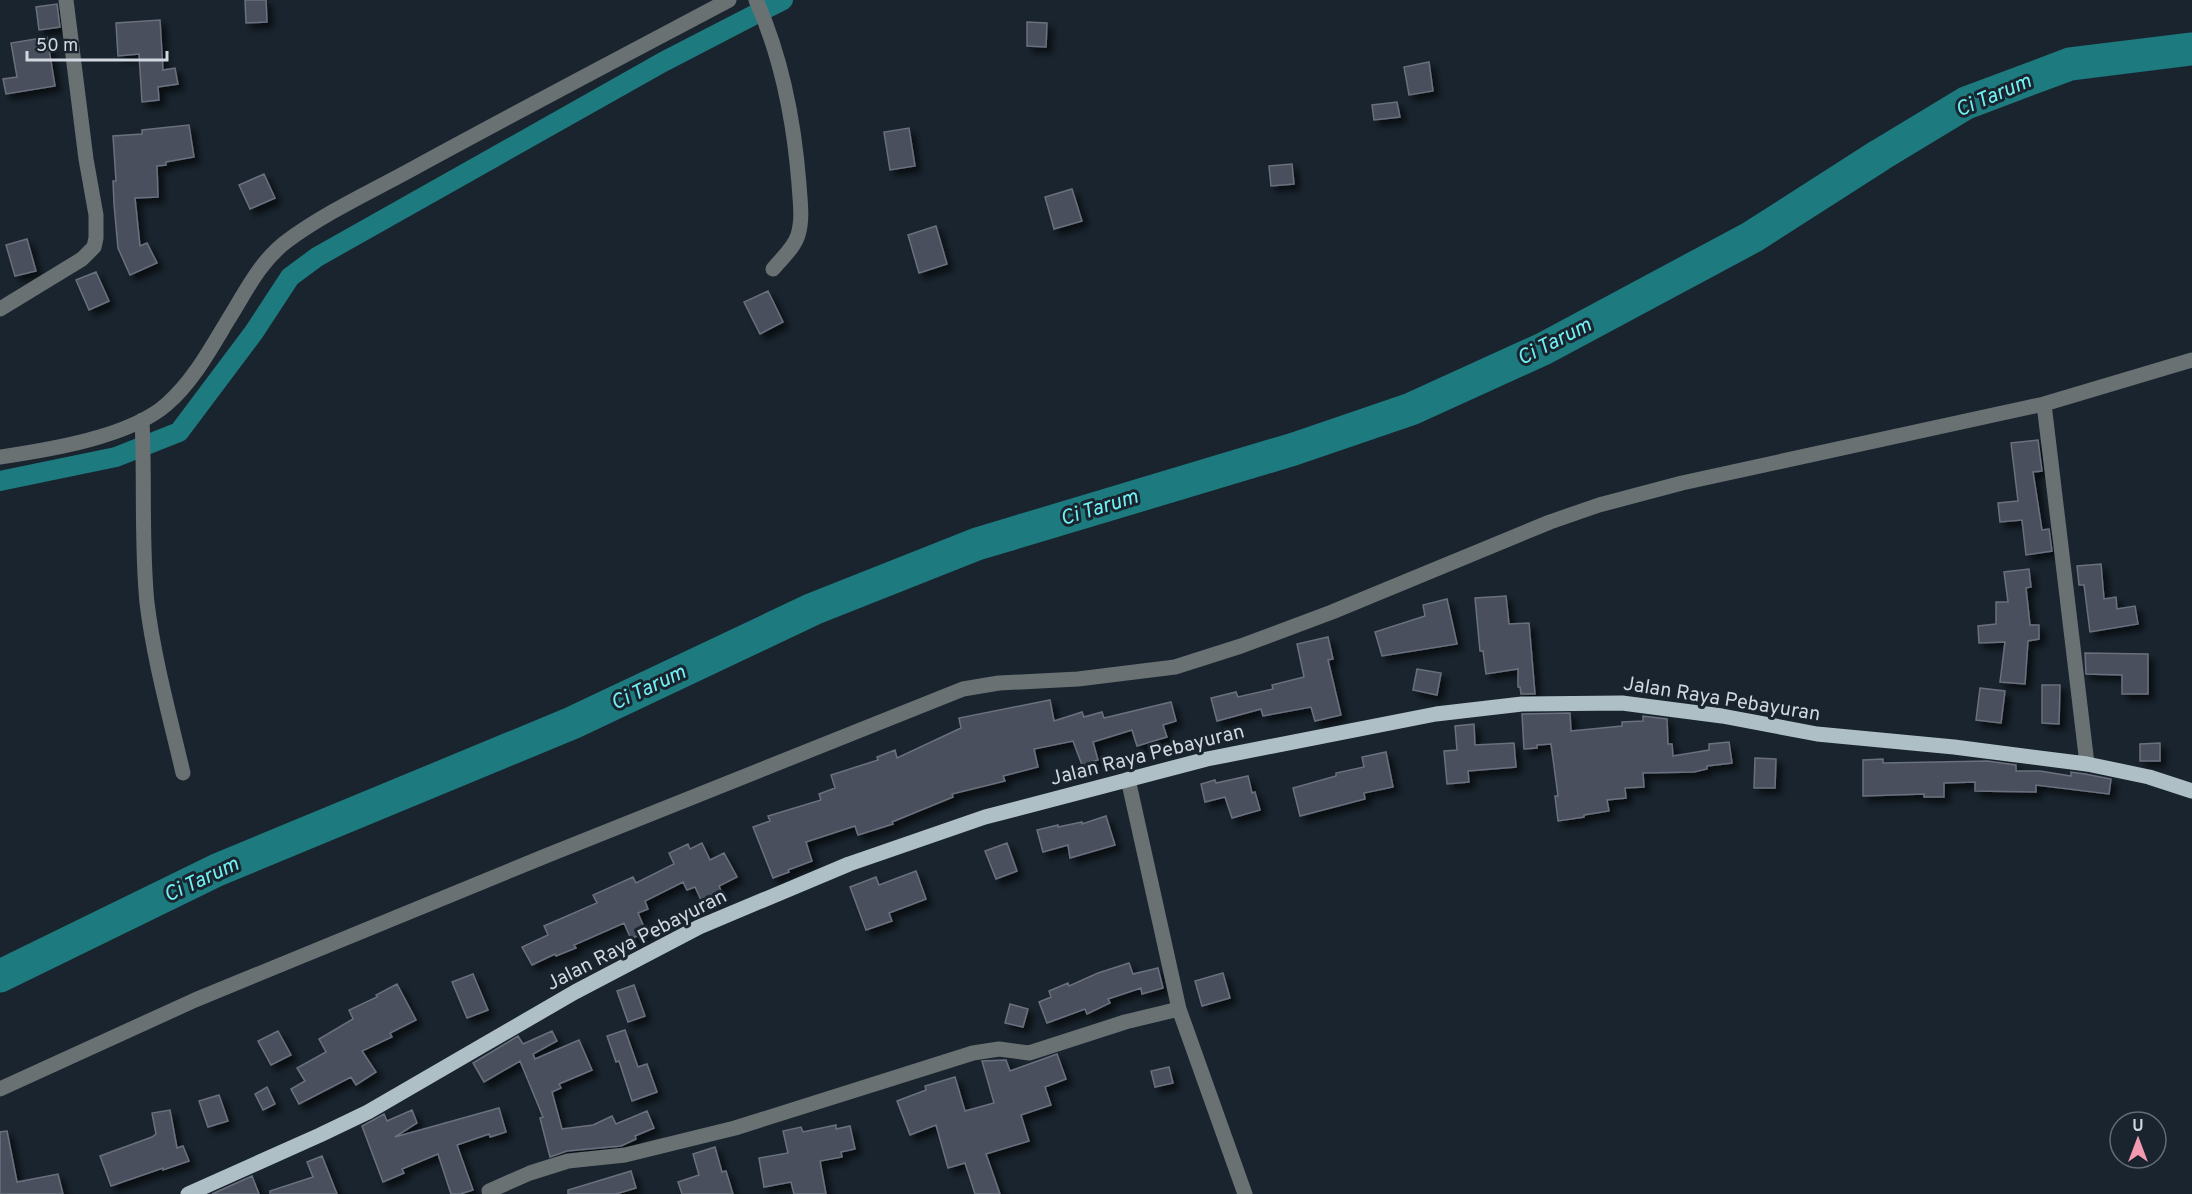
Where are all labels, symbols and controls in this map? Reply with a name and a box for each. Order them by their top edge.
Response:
scale bar [27,24,166,62]
text: 50 m [36,35,78,58]
water label: Ci Tarum [1952,68,2036,124]
water label: Ci Tarum [1513,312,1597,373]
water label: Ci Tarum [1057,484,1142,533]
water label: Ci Tarum [607,659,691,717]
street label: Jalan Raya Pebayuran [1621,672,1822,728]
street label: Jalan Raya Pebayuran [1048,719,1247,793]
water label: Ci Tarum [160,851,244,909]
street label: Jalan Raya Pebayuran [542,884,732,998]
north arrow [2108,1110,2168,1170]
text: U [2132,1117,2144,1137]

